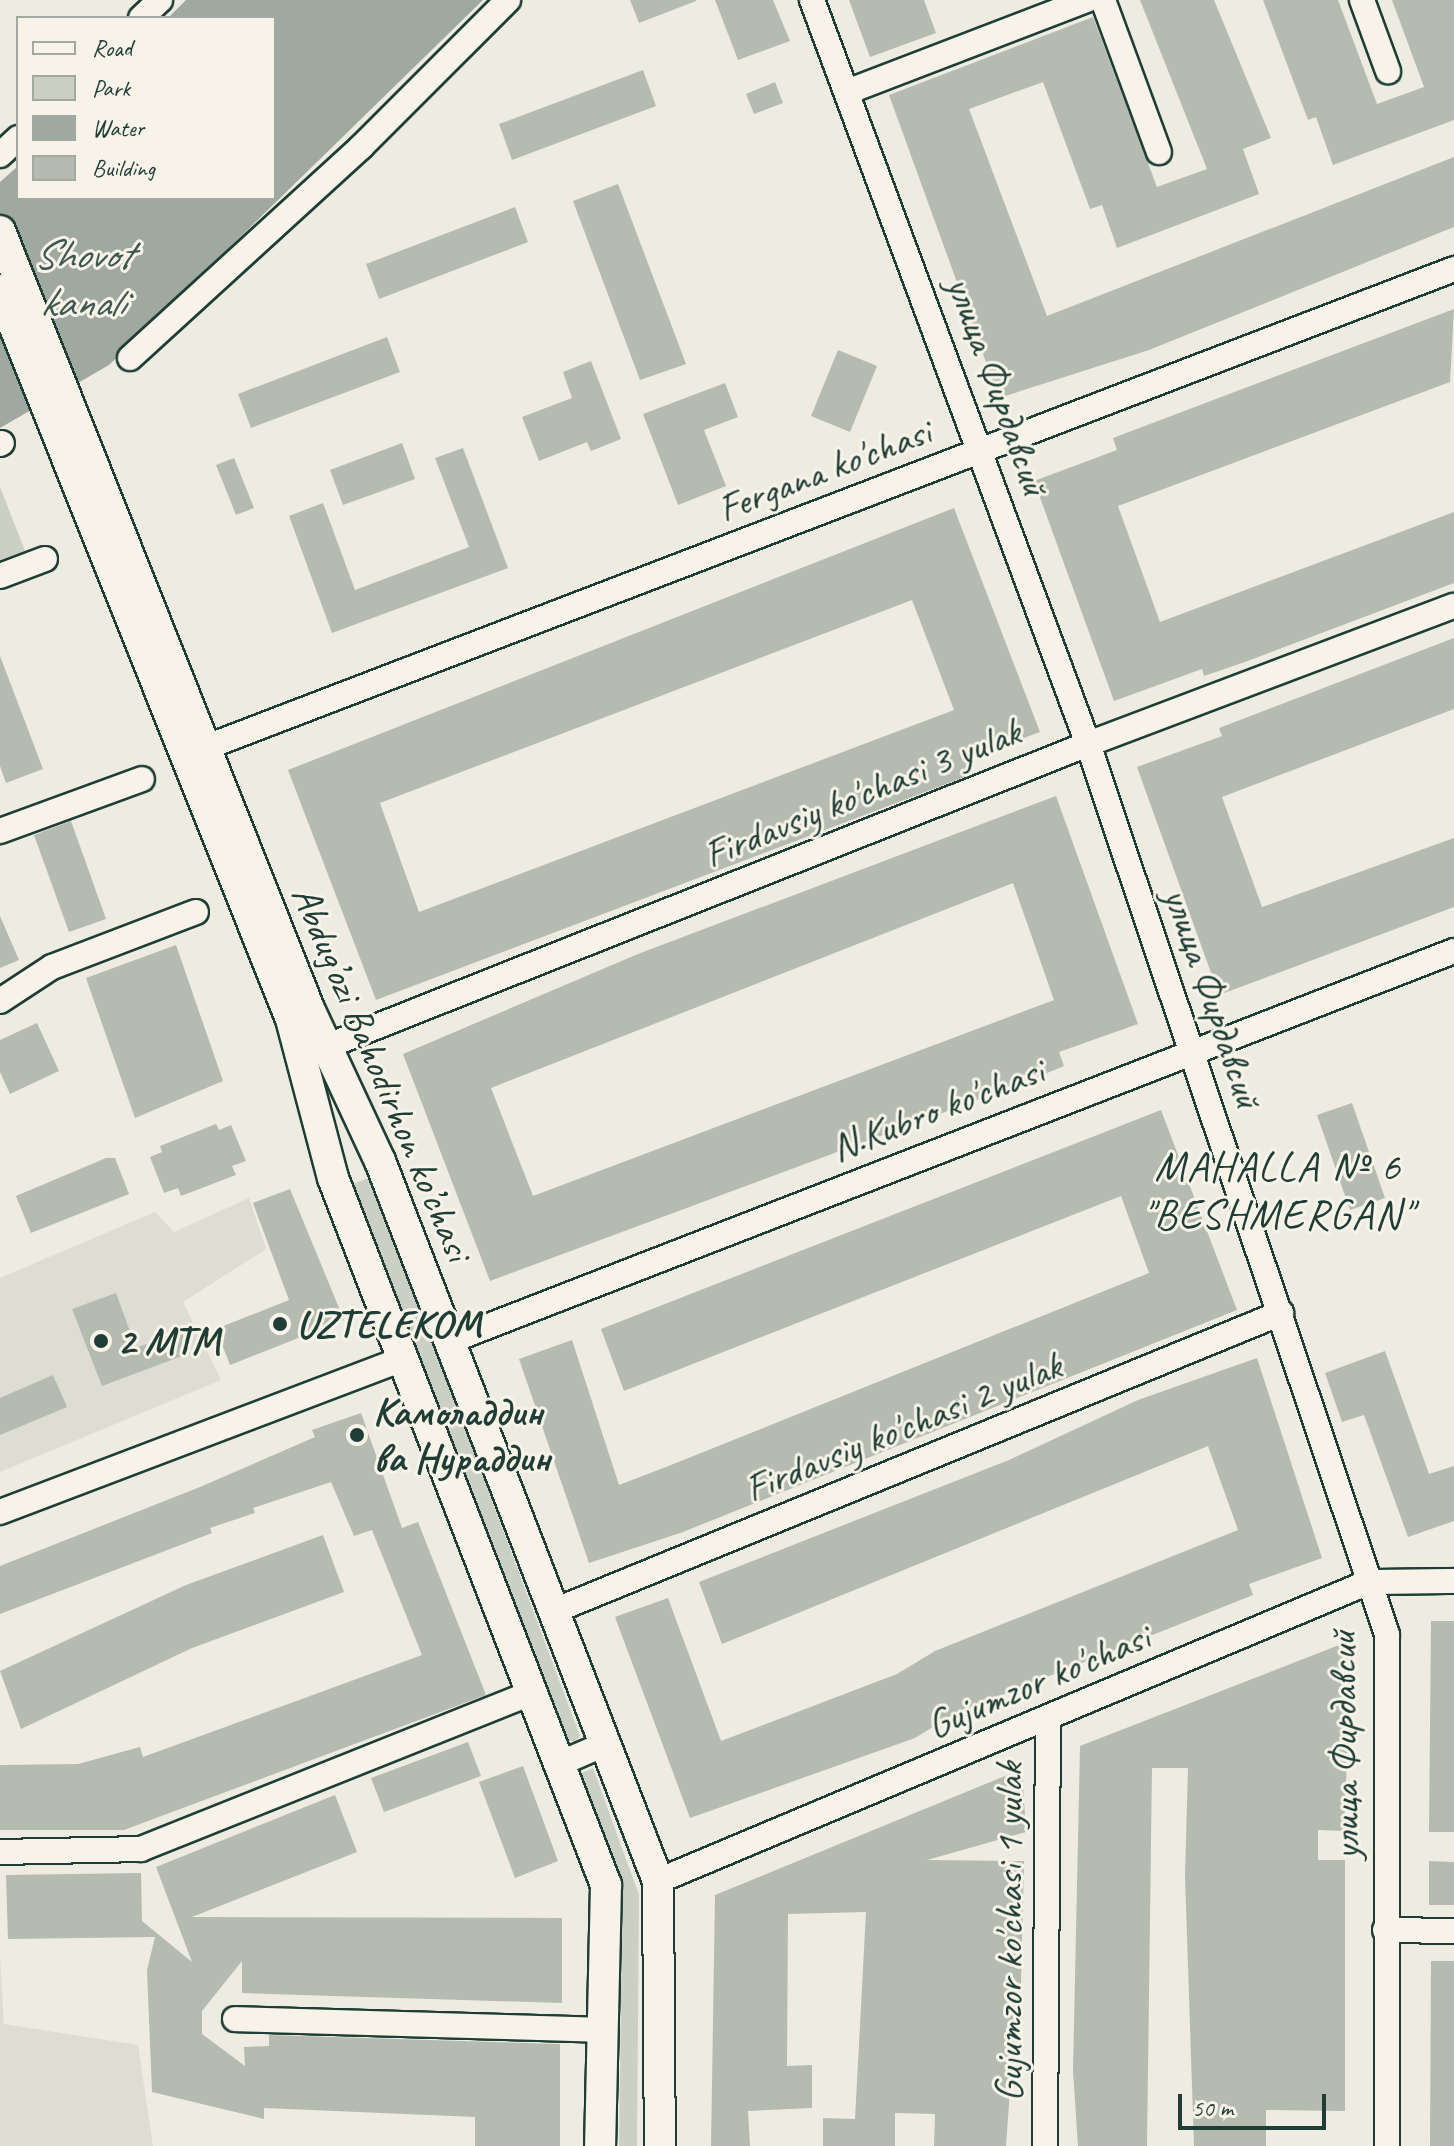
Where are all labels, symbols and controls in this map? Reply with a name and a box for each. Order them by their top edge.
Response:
legend [16,16,276,200]
text: Road [92,33,132,63]
text: Park [92,73,130,103]
text: Water [92,113,144,143]
text: Building [92,153,155,183]
water label: Shovot kanali [33,230,131,328]
street label: улица Фирдавсий [936,271,1060,501]
street label: Fergana ko'chasi [711,407,937,533]
street label: Firdavsiy ko'chasi 3 yulak [697,708,1027,878]
street label: Abdug’ozi Bahodirhon ko’chasi [281,877,483,1269]
street label: улица Фирдавсий [1153,882,1273,1114]
street label: N.Kubro ko'chasi [824,1046,1050,1172]
district label: MAHALLA № 6 "BESHMERGAN" [1143,1142,1413,1240]
place label: UZTELEKOM [296,1300,481,1348]
marker: UZTELEKOM [271,1315,289,1333]
place label: 2 MTM [117,1317,220,1365]
marker: 2 MTM [92,1332,110,1350]
street label: Firdavsiy ko'chasi 2 yulak [738,1342,1068,1512]
place label: Камоладдин ва Нураддин [373,1388,547,1482]
marker: Камоладдин ва Нураддин [348,1426,366,1444]
street label: Gujumzor ko'chasi [919,1613,1157,1749]
street label: улица Фирдавсий [1318,1630,1370,1860]
street label: Gujumzor ko'chasi 1 yulak [985,1762,1033,2102]
scale bar [1182,2078,1330,2128]
text: 50 m [1192,2093,1233,2123]

